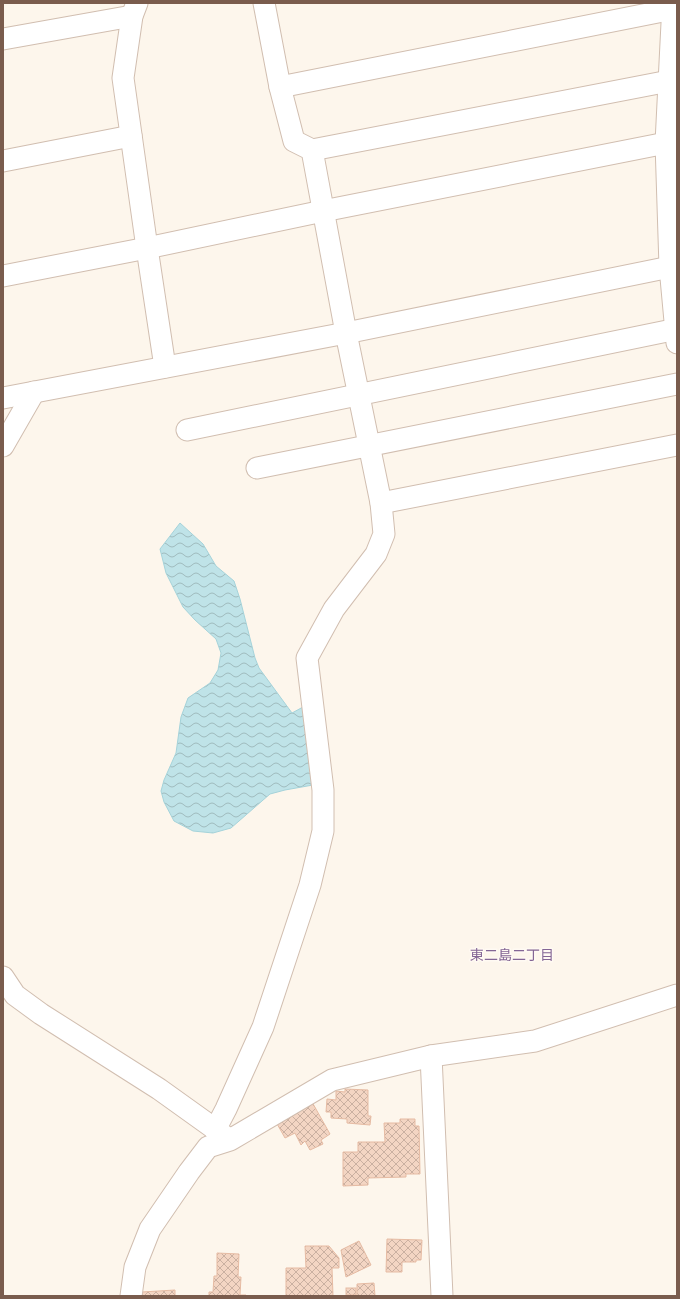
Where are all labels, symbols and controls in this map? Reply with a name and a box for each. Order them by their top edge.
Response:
district label: 東二島二丁目 [470,946,554,964]

